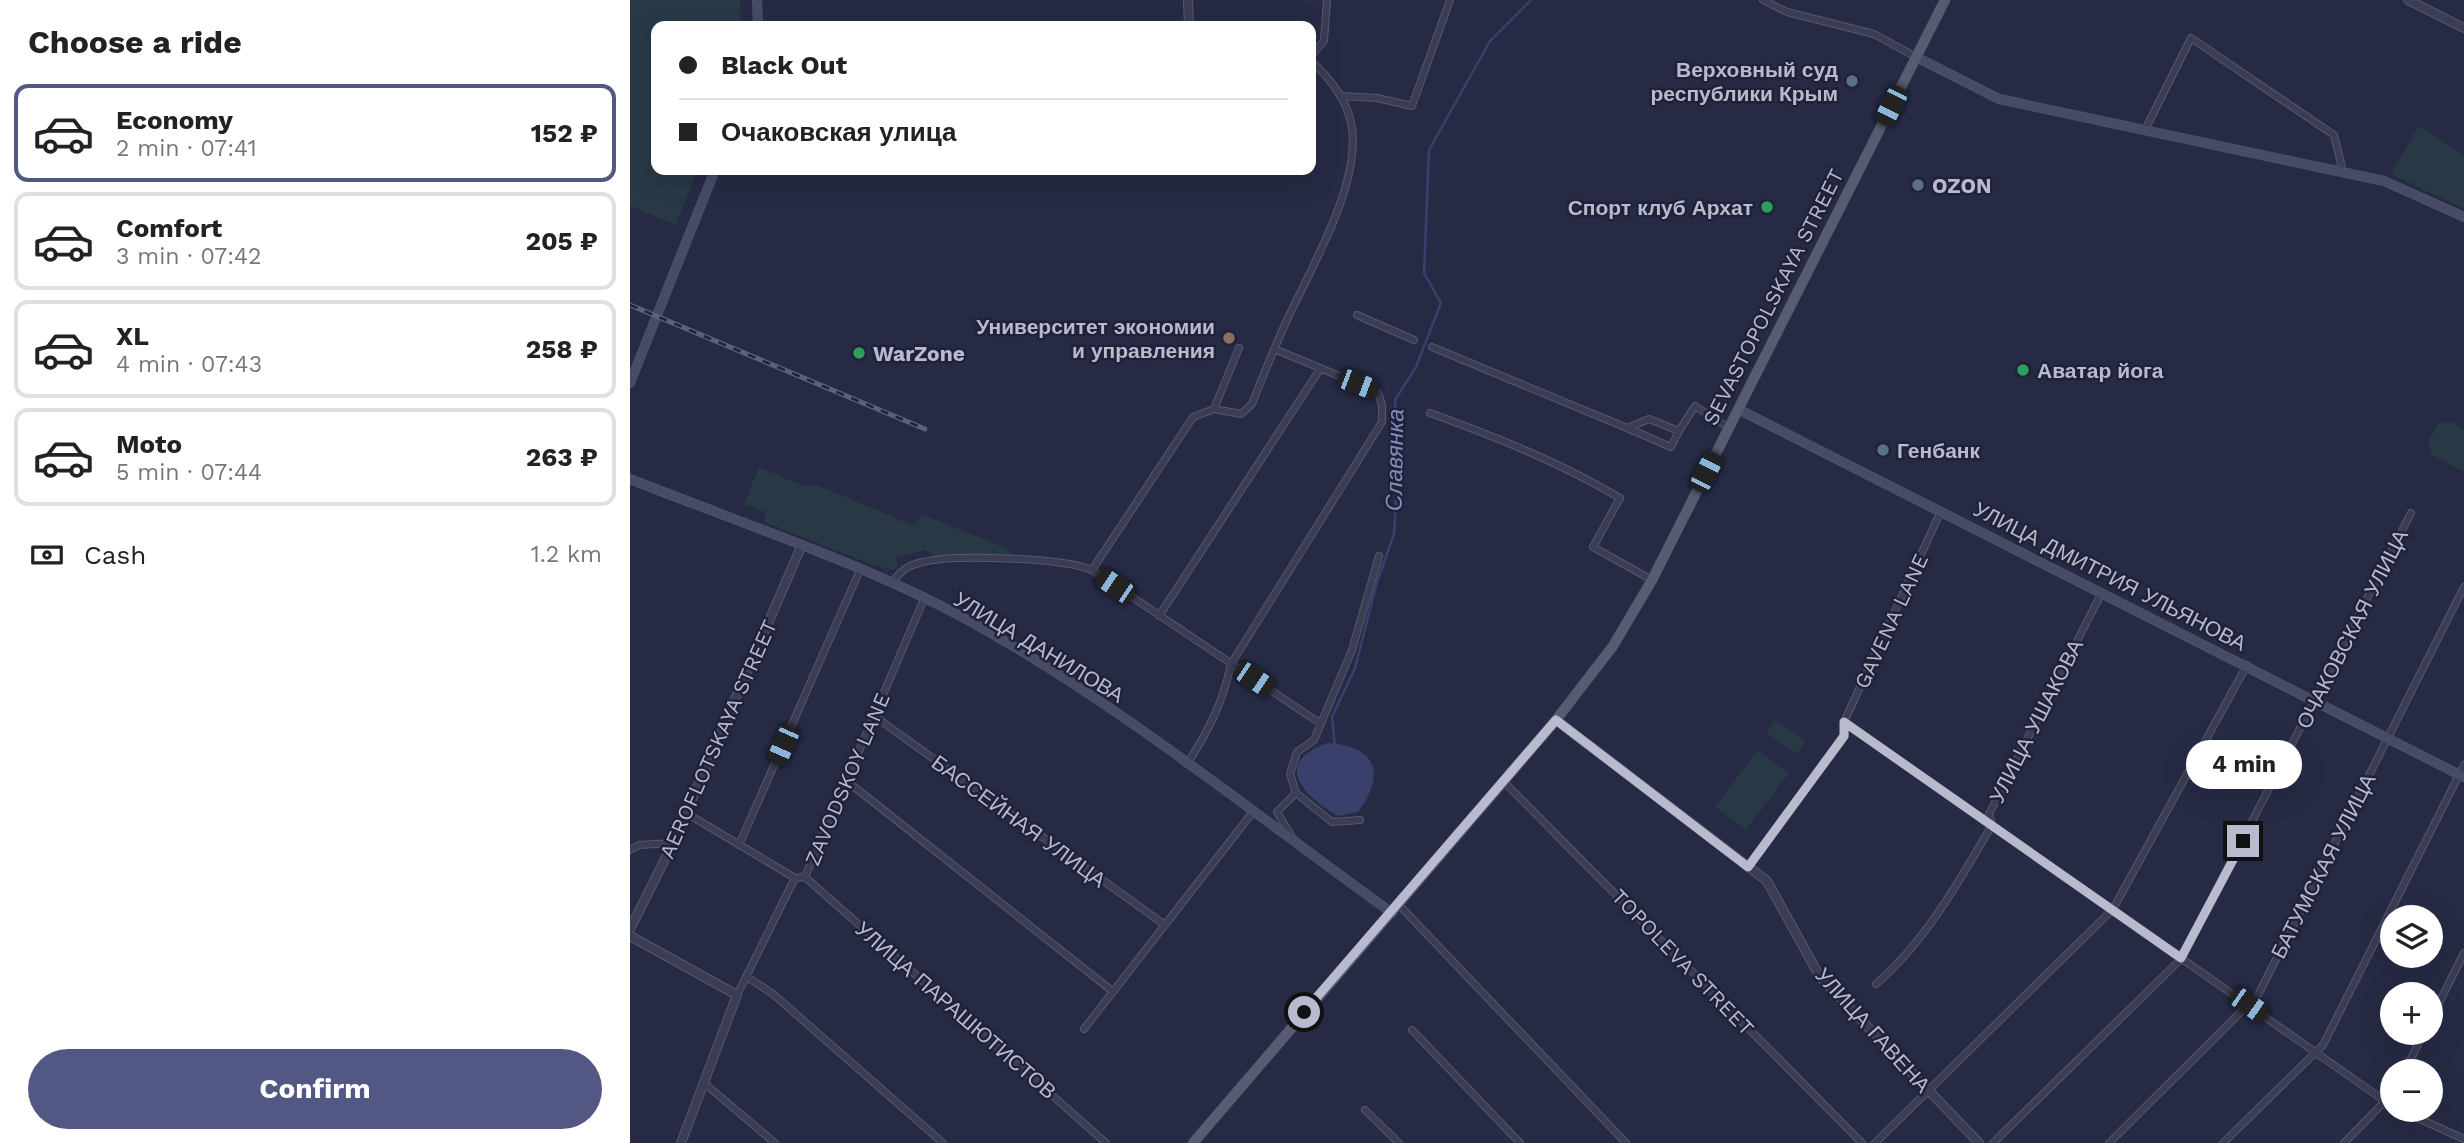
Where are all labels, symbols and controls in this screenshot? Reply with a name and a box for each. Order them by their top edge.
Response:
text: Choose a ride [28,23,242,61]
text: Black Out [721,50,847,80]
place label: Верховный суд республики Крым [1650,57,1838,106]
marker: Верховный суд республики Крым [1844,73,1860,89]
car [1873,83,1910,129]
icon: car [32,102,95,165]
text: Economy [116,105,233,135]
text: Очаковская улица [721,117,957,147]
text: 152 ₽ [531,118,598,148]
text: 2 min · 07:41 [116,135,257,162]
street label: SEVASTOPOLSKAYA STREET [1697,164,1849,429]
place label: OZON [1932,173,1992,198]
marker: OZON [1910,177,1926,193]
place label: Спорт клуб Архат [1568,195,1753,220]
marker: Спорт клуб Архат [1759,199,1775,215]
icon: car [32,210,95,273]
text: Comfort [116,213,222,243]
text: 205 ₽ [525,226,598,256]
text: 3 min · 07:42 [116,243,261,270]
place label: Университет экономии и управления [976,314,1215,363]
icon: car [32,318,95,381]
text: XL [116,321,149,351]
marker: Университет экономии и управления [1221,330,1237,346]
text: 258 ₽ [526,334,598,364]
place label: WarZone [873,341,965,366]
marker: WarZone [851,345,867,361]
text: 4 min · 07:43 [116,351,262,378]
place label: Аватар йога [2037,358,2164,383]
marker: Аватар йога [2015,362,2031,378]
car [1335,367,1382,401]
water label: Славянка [1381,409,1409,511]
icon: car [32,426,95,489]
text: Moto [116,429,182,459]
place label: Генбанк [1897,438,1981,463]
text: 263 ₽ [526,442,598,472]
marker: Генбанк [1875,442,1891,458]
car [1688,449,1725,495]
text: 5 min · 07:44 [116,459,262,486]
street label: УЛИЦА ДМИТРИЯ УЛЬЯНОВА [1970,496,2250,656]
street label: ОЧАКОВСКАЯ УЛИЦА [2291,525,2413,733]
icon: cash [28,536,66,574]
text: Cash [84,540,146,570]
text: 1.2 km [531,541,602,568]
street label: GAVENA LANE [1849,550,1933,692]
car [1092,566,1139,606]
street label: УЛИЦА ДАНИЛОВА [949,586,1129,708]
street label: AEROFLOTSKAYA STREET [654,616,782,862]
street label: УЛИЦА УШАКОВА [1984,635,2088,807]
car [1231,659,1278,699]
street label: ZAVODSKOY LANE [799,689,895,869]
car [765,722,802,768]
callout: 4 min [2185,740,2301,788]
street label: БАССЕЙНАЯ УЛИЦА [927,750,1111,892]
text: 4 min [2212,751,2276,778]
street label: БАТУМСКАЯ УЛИЦА [2266,769,2380,963]
route end [2227,825,2259,857]
street label: TOPOLEVA STREET [1607,884,1760,1041]
map controls [2380,905,2443,1122]
button: layers [2380,905,2443,968]
street label: УЛИЦА ПАРАШЮТИСТОВ [851,916,1061,1104]
street label: УЛИЦА ГАВЕНА [1810,962,1936,1098]
button: + [2380,982,2443,1045]
car [2226,984,2273,1026]
route start [1288,996,1320,1028]
button: Confirm [28,1049,602,1129]
button: − [2380,1059,2443,1122]

